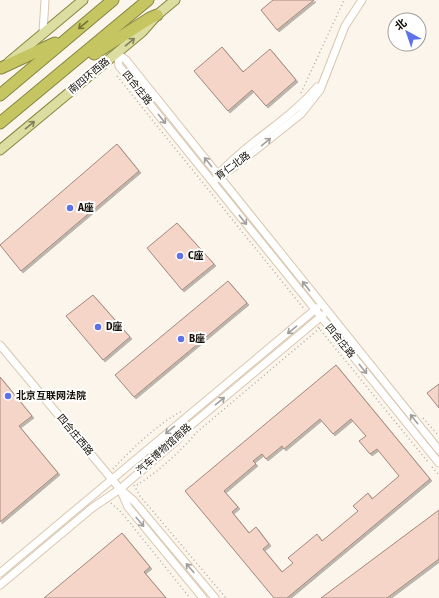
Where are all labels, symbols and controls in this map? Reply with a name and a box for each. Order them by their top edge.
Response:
north arrow [387,12,427,52]
text: 北 [393,16,409,33]
one-way arrow [78,20,89,29]
one-way arrow [125,38,135,47]
street label: 南四环西路 [66,55,112,97]
street label: 四合庄路 [120,69,154,107]
one-way arrow [158,113,166,124]
one-way arrow [25,121,35,130]
one-way arrow [260,137,271,146]
street label: 育仁北路 [213,149,253,183]
one-way arrow [204,157,213,167]
place label: A座 [77,202,94,214]
marker: A座 [65,203,75,213]
one-way arrow [239,215,247,226]
place label: C座 [188,250,204,262]
marker: C座 [175,251,185,261]
one-way arrow [302,280,311,291]
place label: D座 [106,321,123,333]
marker: D座 [93,322,103,332]
street label: 四合庄路 [323,322,357,360]
one-way arrow [286,325,297,334]
place label: B座 [189,333,205,345]
marker: B座 [176,334,186,344]
one-way arrow [359,364,367,375]
place label: 北京互联网法院 [16,390,86,402]
marker: 北京互联网法院 [3,391,13,401]
one-way arrow [215,396,226,405]
street label: 四合庄西路 [54,412,96,458]
one-way arrow [410,414,419,425]
street label: 汽车博物馆南路 [134,421,194,477]
one-way arrow [164,425,175,434]
one-way arrow [136,516,145,527]
one-way arrow [185,563,194,573]

